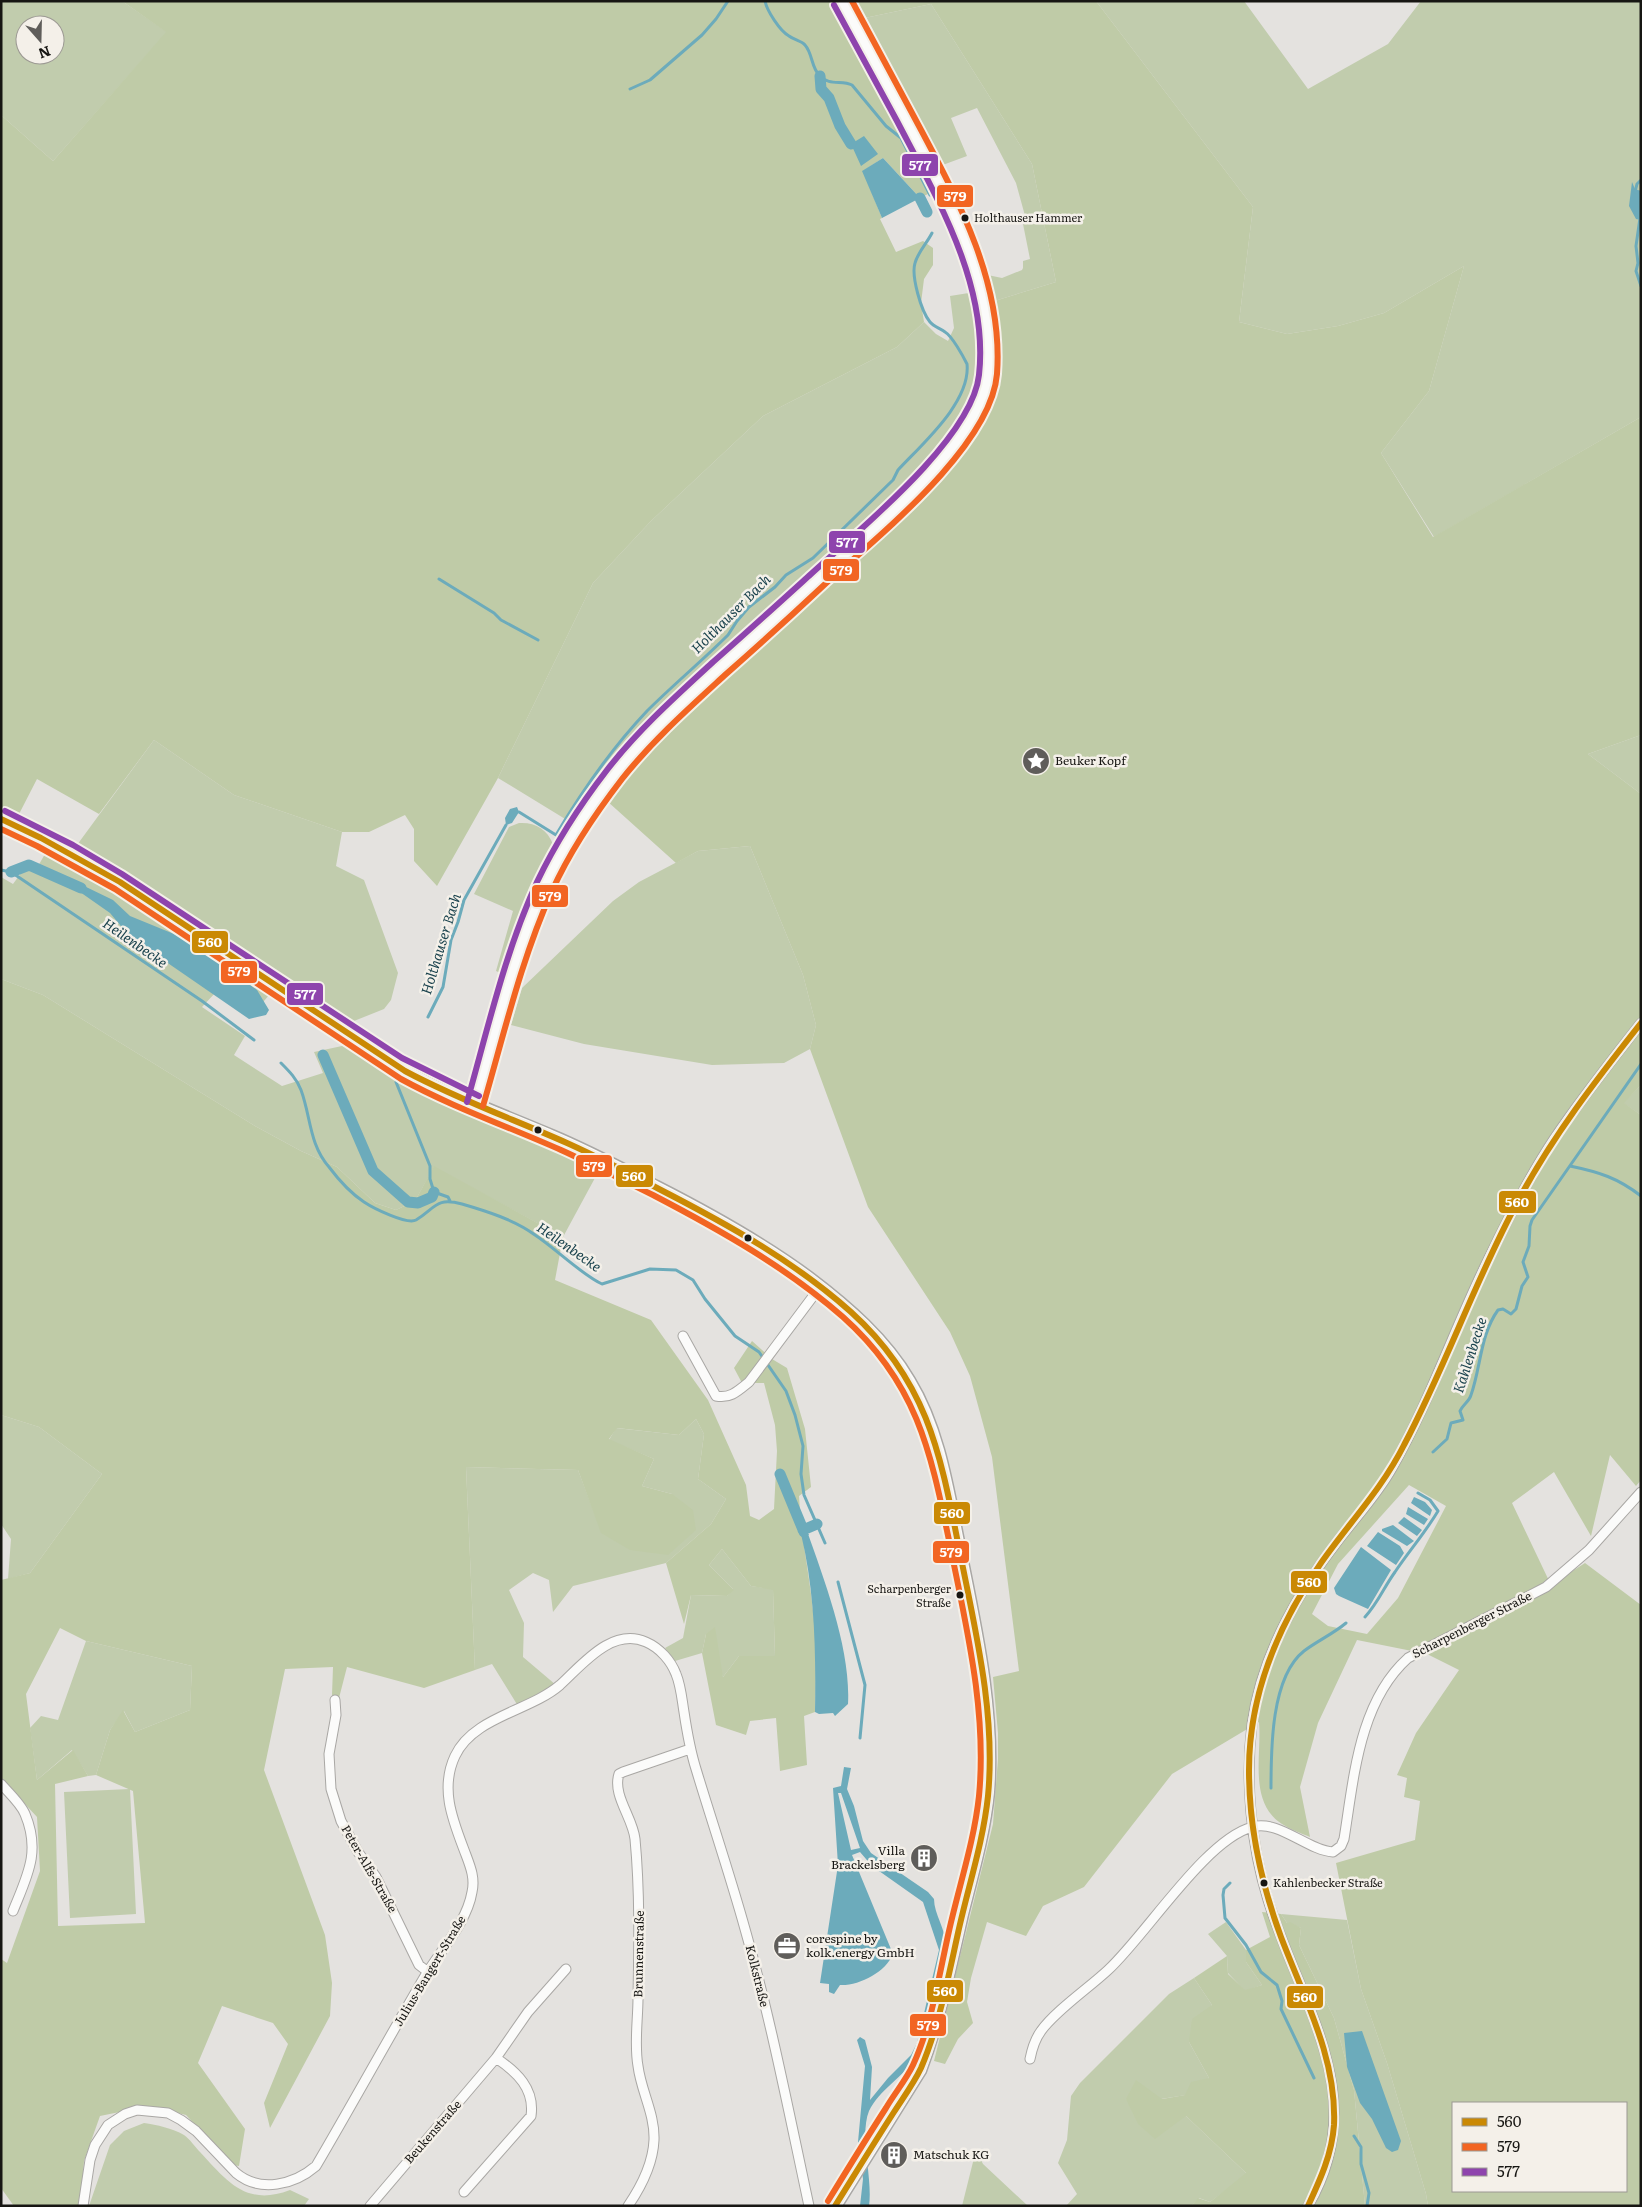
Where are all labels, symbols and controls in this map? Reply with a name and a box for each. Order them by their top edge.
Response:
north arrow [15,15,65,65]
text: N [36,42,54,65]
line badge: 577 [901,153,939,177]
text: 577 [909,154,932,174]
line badge: 579 [936,184,974,208]
text: 579 [943,185,967,205]
place label: Holthauser Hammer [974,209,1083,225]
marker: Holthauser Hammer [960,213,970,223]
line badge: 577 [828,530,866,554]
text: 577 [836,531,859,551]
line badge: 579 [822,558,860,582]
text: 579 [829,559,853,579]
water label: Holthauser Bach [686,569,775,657]
place icon: Beuker Kopf [1021,746,1051,776]
place label: Beuker Kopf [1055,751,1127,769]
line badge: 579 [531,884,569,908]
text: 579 [538,885,562,905]
water label: Holthauser Bach [415,890,465,997]
water label: Heilenbecke [99,913,172,972]
line badge: 560 [191,930,229,954]
text: 560 [198,931,223,951]
line badge: 579 [220,960,258,984]
text: 579 [227,960,251,980]
line badge: 577 [286,982,324,1006]
text: 577 [294,983,317,1003]
unlabelled marker [533,1125,543,1135]
line badge: 579 [575,1154,613,1178]
text: 579 [582,1155,606,1175]
line badge: 560 [615,1164,654,1188]
text: 560 [622,1165,647,1185]
line badge: 560 [1498,1190,1537,1214]
text: 560 [1505,1191,1530,1211]
water label: Heilenbecke [533,1217,606,1276]
unlabelled marker [743,1233,753,1243]
water label: Kahlenbecke [1447,1314,1491,1395]
line badge: 560 [933,1501,971,1525]
text: 560 [940,1502,965,1522]
line badge: 579 [932,1540,970,1564]
text: 579 [939,1541,963,1561]
line badge: 560 [1290,1570,1328,1594]
text: 560 [1297,1571,1322,1591]
place label: Scharpenberger Straße [867,1580,952,1610]
street label: Scharpenberger Straße [1409,1586,1534,1662]
marker: Scharpenberger Straße [955,1590,965,1600]
street label: Peter-Alfs-Straße [337,1821,402,1916]
place label: Villa Brackelsberg [831,1841,906,1873]
building icon: Villa Brackelsberg [909,1843,939,1873]
place label: Kahlenbecker Straße [1273,1874,1383,1890]
marker: Kahlenbecker Straße [1259,1878,1269,1888]
street label: Brunnenstraße [628,1910,648,1998]
street label: Julius-Bangert-Straße [389,1912,469,2029]
place label: corespine by kolk.energy GmbH [806,1929,915,1961]
office icon: corespine by kolk.energy GmbH [772,1931,802,1961]
street label: Kolkstraße [742,1943,774,2009]
line badge: 560 [926,1979,964,2003]
text: 560 [933,1980,958,2000]
line badge: 560 [1286,1985,1324,2009]
text: 560 [1293,1986,1318,2006]
line badge: 579 [909,2013,947,2037]
text: 579 [916,2014,940,2034]
street label: Beukenstraße [399,2096,465,2167]
legend [1452,2102,1627,2192]
text: 560 [1497,2109,1522,2132]
text: 579 [1497,2134,1520,2157]
building icon: Matschuk KG [879,2140,909,2170]
place label: Matschuk KG [913,2145,989,2163]
text: 577 [1497,2159,1520,2182]

